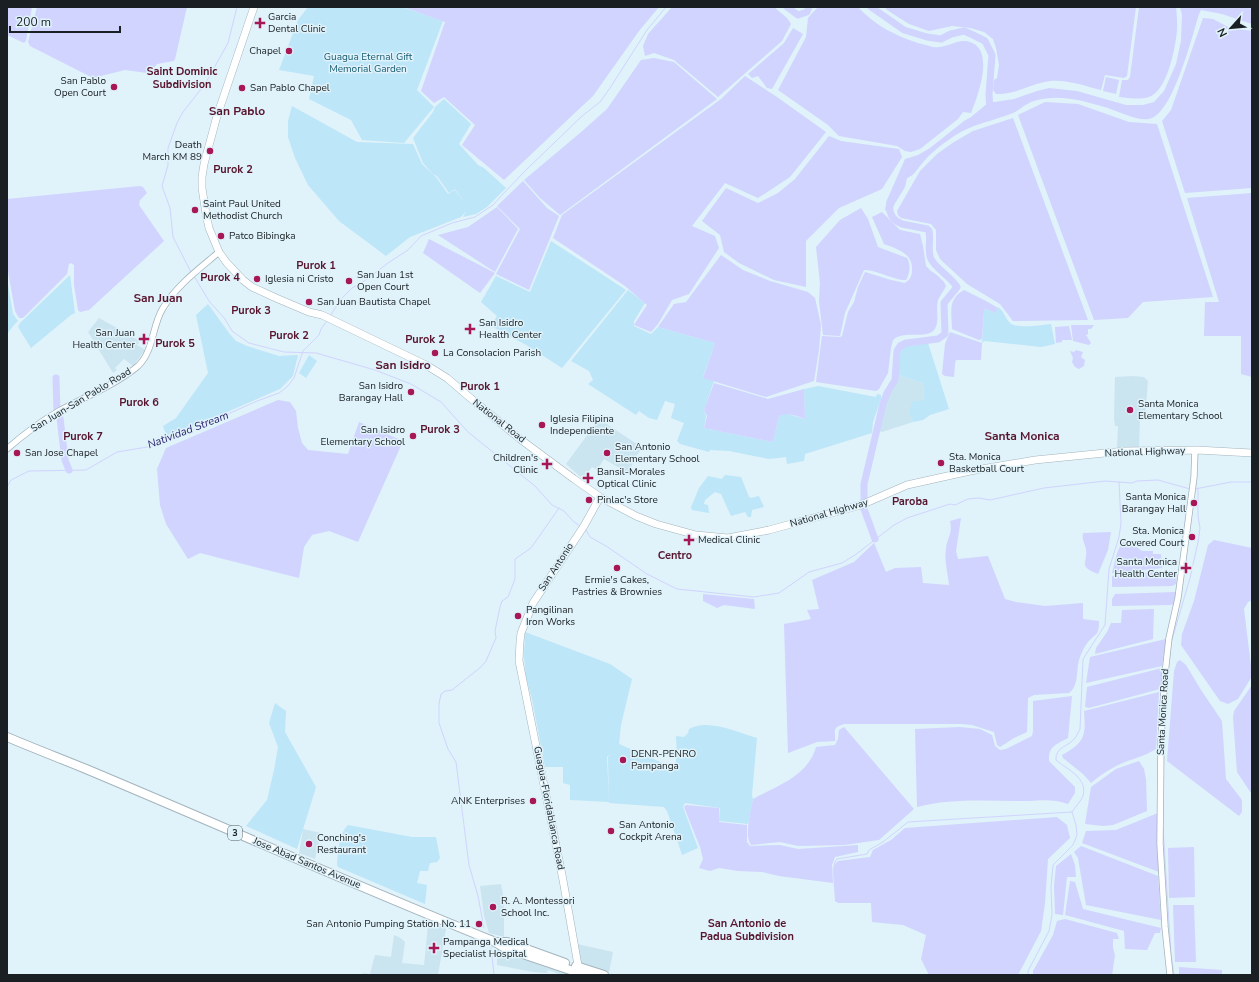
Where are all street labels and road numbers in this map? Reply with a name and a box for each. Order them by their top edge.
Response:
street label: San Juan-San Pablo Road [28,364,134,436]
street label: National Road [470,396,529,446]
street label: National Highway [1104,444,1186,460]
street label: National Highway [788,495,871,531]
street label: San Antonio [535,540,577,594]
street label: Santa Monica Road [1154,668,1172,755]
street label: Guagua-Floridablanca Road [530,745,568,871]
road number: 3 [228,826,242,840]
street label: Jose Abad Santos Avenue [250,834,363,892]

